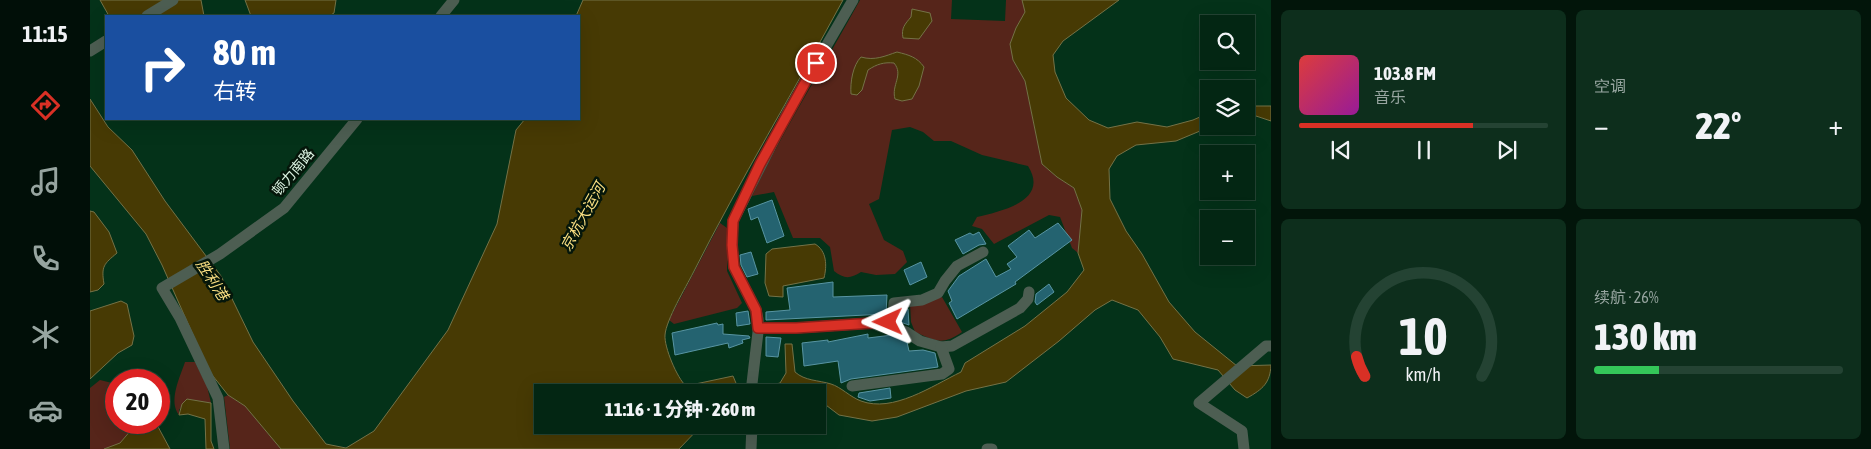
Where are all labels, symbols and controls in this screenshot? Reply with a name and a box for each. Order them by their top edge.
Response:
map controls [1200,15,1255,265]
button: search [1200,15,1255,70]
text: 11:15 [22,21,68,47]
text: 80 m [213,32,276,72]
icon: right [130,35,195,100]
pin [795,42,837,84]
icon: arrive [802,49,830,77]
text: 103.8 FM [1374,62,1436,84]
text: 空调 [1594,77,1626,95]
text: 右转 [213,78,257,104]
button: layers [1200,80,1255,135]
icon: directions [28,88,63,123]
text: 音乐 [1374,88,1406,106]
text: 22° [1695,104,1742,147]
text: − [1594,109,1609,141]
text: + [1828,109,1843,141]
icon: previous [1327,136,1355,164]
icon: pause [1410,136,1438,164]
icon: next [1493,136,1521,164]
street label: 顿力南路 [269,145,317,199]
button: + [1200,145,1255,200]
icon: music [28,164,63,199]
water label: 京杭大运河 [557,177,610,254]
button: − [1200,210,1255,265]
icon: phone [28,241,63,276]
water label: 胜利港 [193,256,233,305]
text: 续航 · 26% [1594,288,1659,306]
position arrow [861,295,913,347]
text: 10 [1399,306,1448,366]
text: 130 km [1594,315,1697,358]
icon: climate [28,317,63,352]
text: km/h [1406,364,1441,385]
speed limit sign: 20 [105,369,170,434]
icon: car [28,393,63,428]
text: 11:16 · 1 分钟 · 260 m [605,398,755,420]

